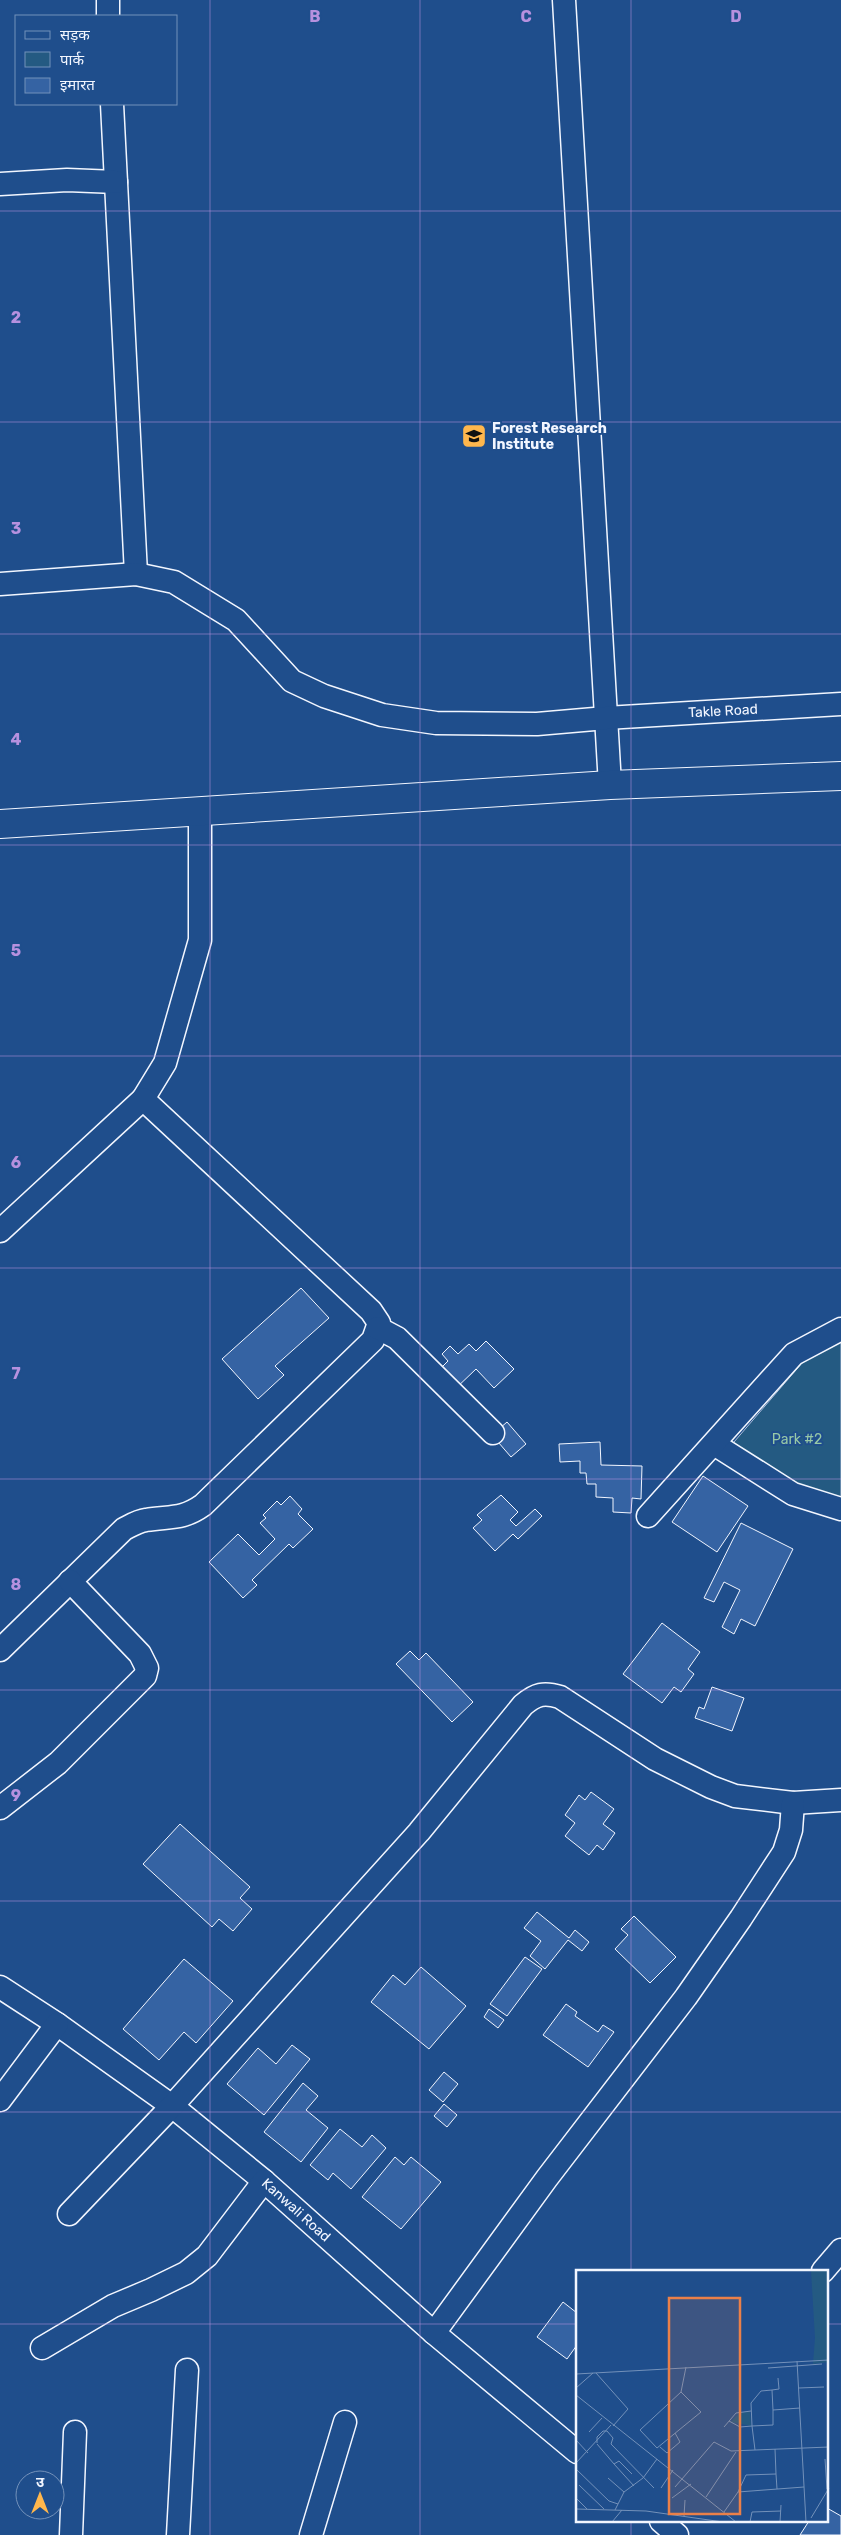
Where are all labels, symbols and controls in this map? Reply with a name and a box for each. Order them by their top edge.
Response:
text: B [309,7,321,26]
text: C [520,7,532,26]
text: D [730,7,742,26]
legend [15,15,178,105]
text: सड़क [60,26,90,44]
text: पार्क [60,51,84,69]
text: इमारत [60,76,95,94]
text: 2 [11,308,21,327]
place label: Forest Research Institute [492,420,607,453]
school or university icon: Forest Research Institute [461,423,487,449]
text: 3 [11,519,21,538]
street label: Takle Road [688,701,758,721]
text: 4 [11,730,22,749]
text: 5 [11,941,21,960]
text: 6 [11,1153,21,1172]
text: 7 [11,1364,21,1383]
park label: Park #2 [772,1431,822,1448]
text: 8 [11,1575,22,1594]
text: 9 [11,1786,21,1805]
street label: Kanwali Road [258,2175,334,2245]
inset map [576,2270,828,2522]
north arrow [15,2470,65,2520]
text: उ [36,2474,45,2491]

